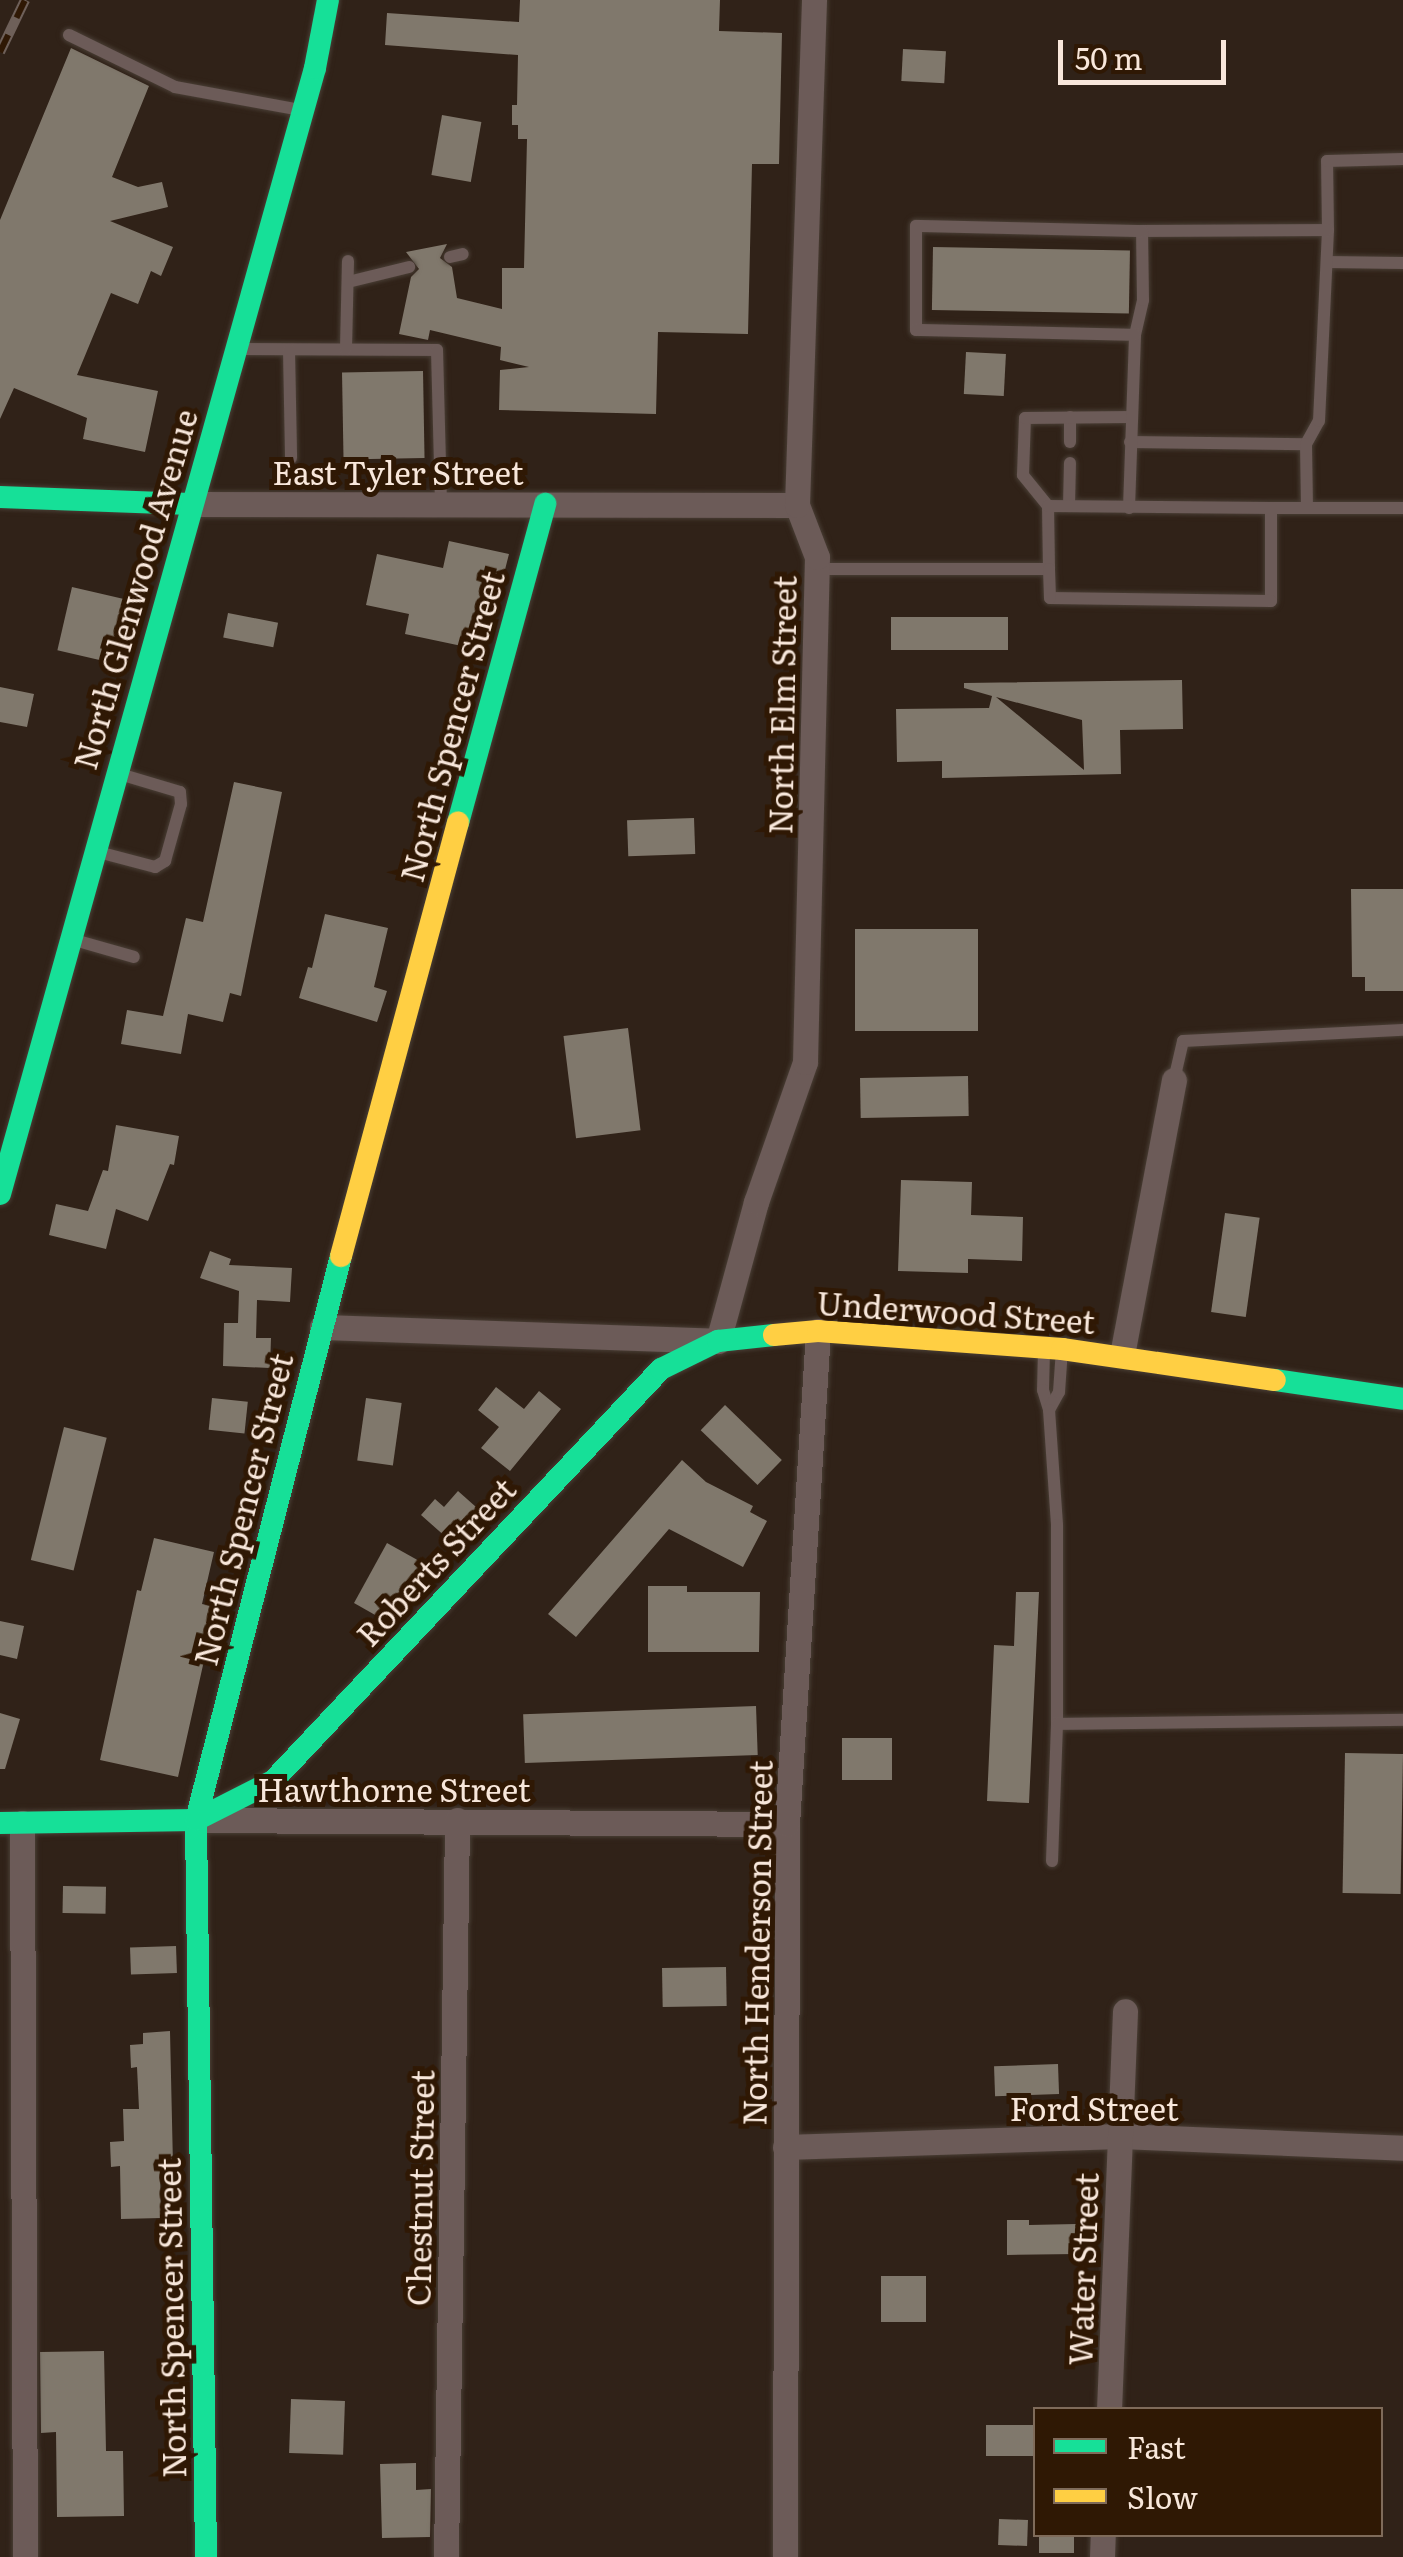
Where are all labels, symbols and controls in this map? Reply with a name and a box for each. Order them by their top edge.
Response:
scale bar [1063,20,1230,82]
text: 50 m [1075,35,1143,79]
street label: North Glenwood Avenue [64,405,204,773]
street label: East Tyler Street [272,452,524,490]
street label: North Spencer Street [391,566,511,886]
street label: North Elm Street [760,575,802,835]
street label: Underwood Street [815,1282,1097,1340]
street label: North Spencer Street [185,1349,299,1669]
street label: Roberts Street [347,1469,523,1653]
street label: North Henderson Street [734,1760,778,2126]
street label: Hawthorne Street [257,1769,531,1807]
street label: Chestnut Street [398,2070,440,2306]
street label: Ford Street [1009,2088,1179,2126]
street label: North Spencer Street [148,2157,192,2479]
street label: Water Street [1059,2172,1105,2366]
legend [1033,2407,1383,2537]
text: Fast [1127,2424,1186,2468]
text: Slow [1127,2474,1198,2518]

